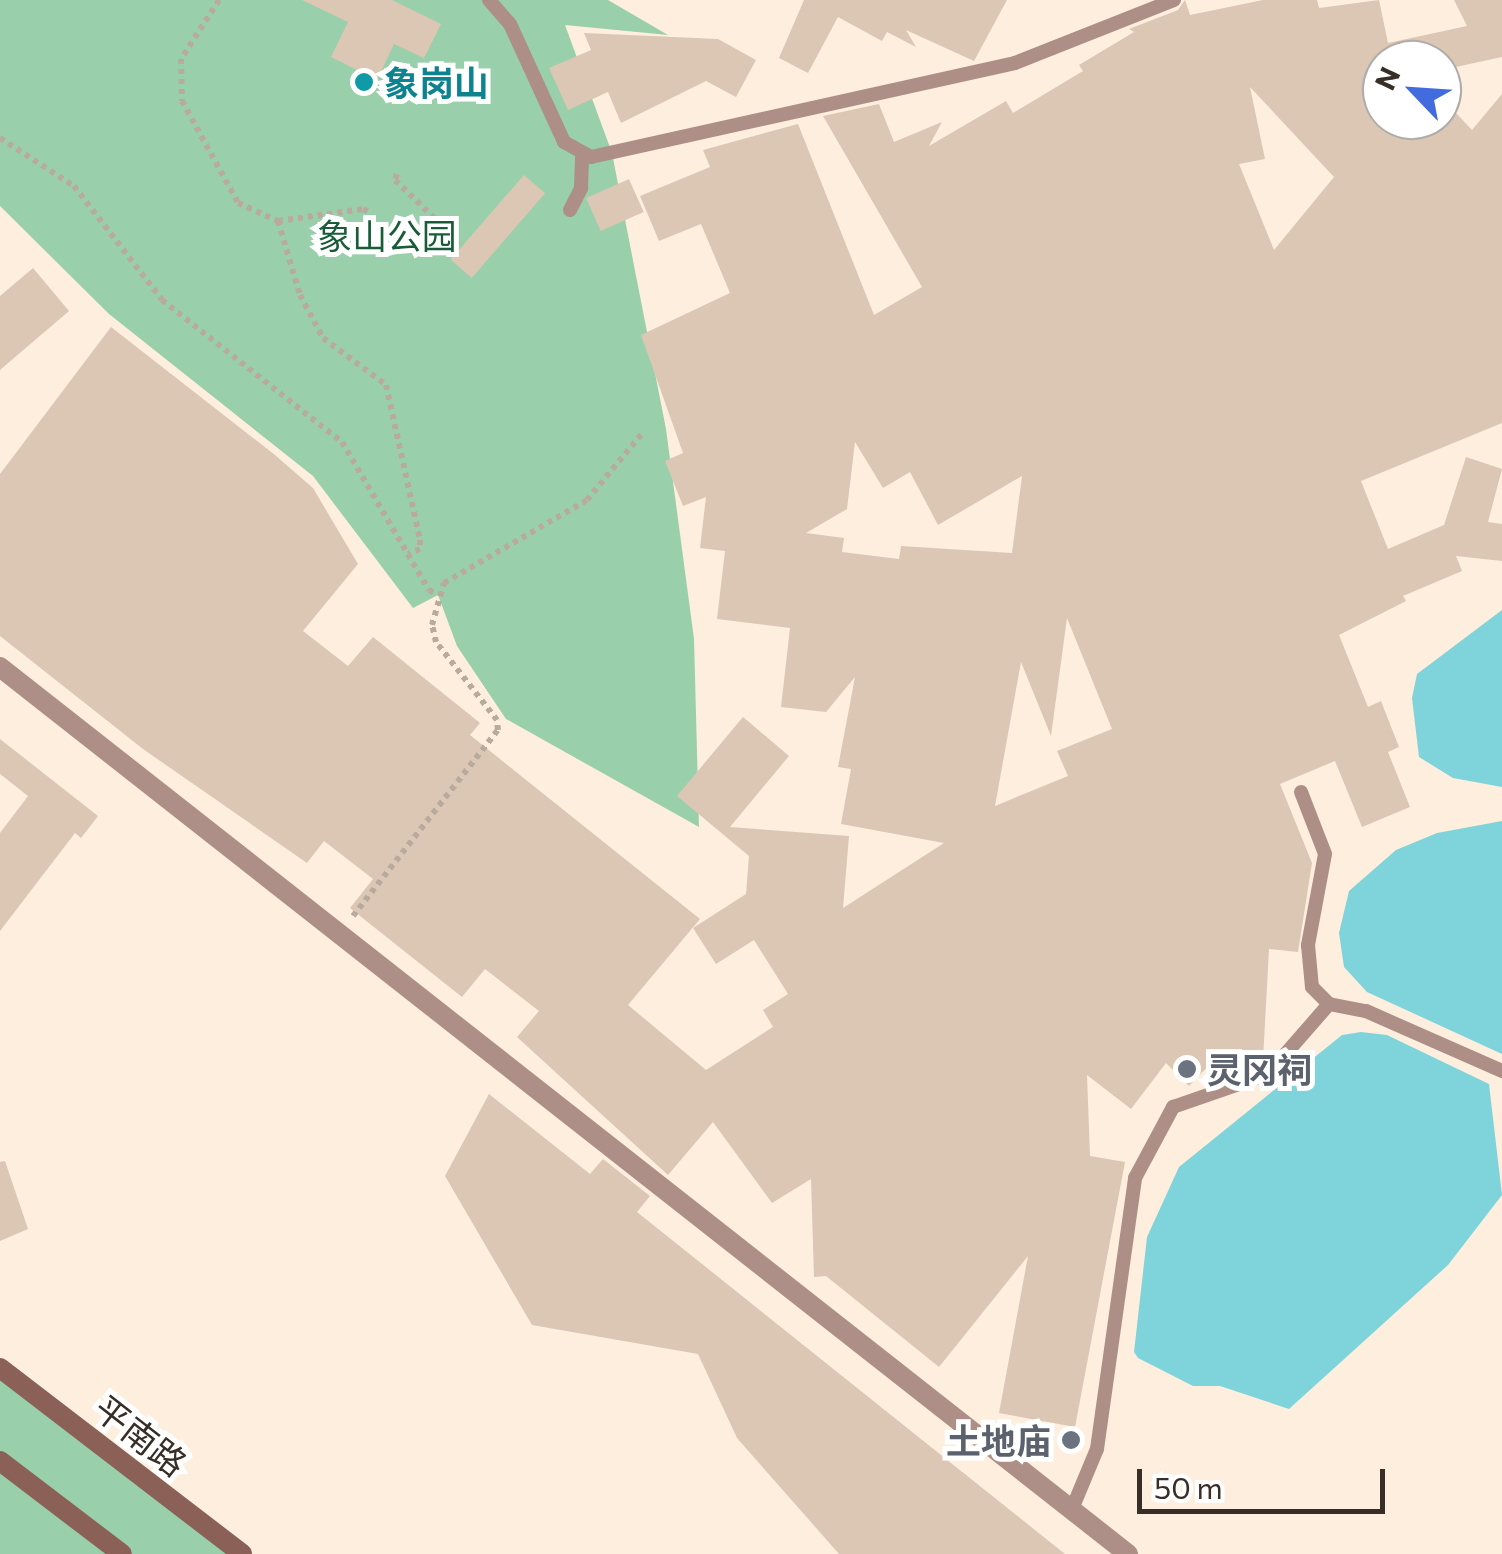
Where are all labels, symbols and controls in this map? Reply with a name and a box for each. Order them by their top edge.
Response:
north arrow [1362,40,1462,140]
place label: 象岗山 [384,61,489,103]
text: N [1367,61,1406,95]
marker: 象岗山 [353,71,375,93]
park label: 象山公园 [317,214,457,256]
place label: 灵冈祠 [1207,1048,1312,1090]
marker: 灵冈祠 [1176,1058,1198,1080]
street label: 平南路 [87,1386,195,1484]
place label: 土地庙 [946,1419,1051,1461]
marker: 土地庙 [1060,1429,1082,1451]
scale bar [1142,1449,1390,1511]
text: 50 m [1154,1468,1223,1505]

